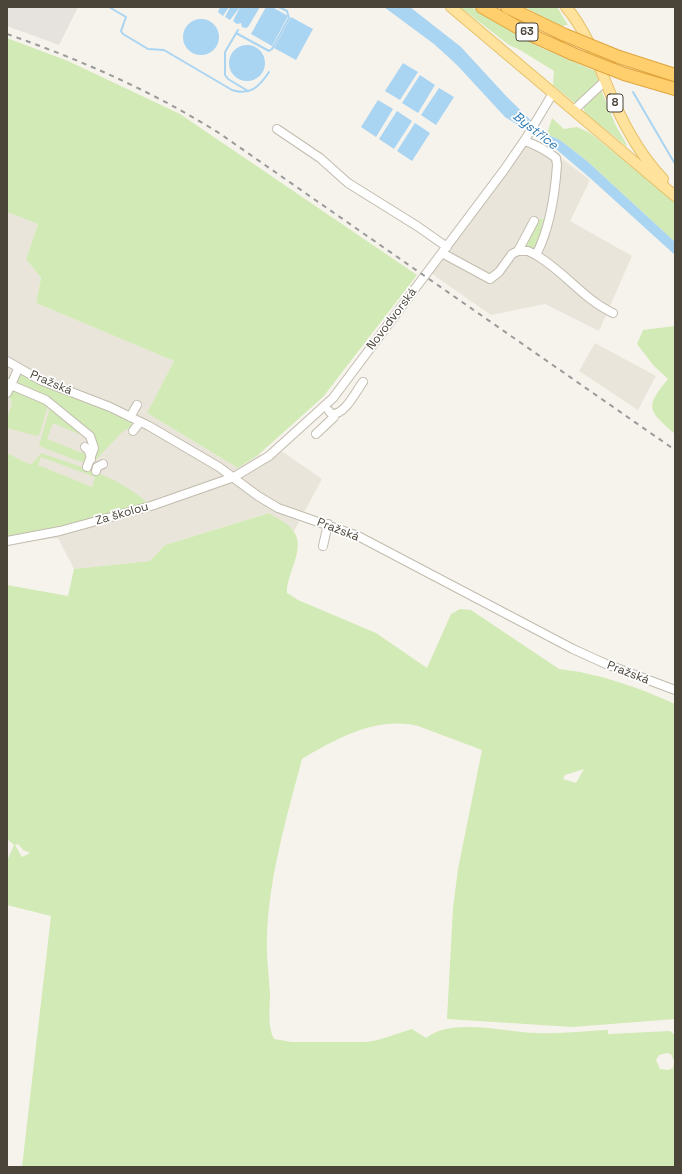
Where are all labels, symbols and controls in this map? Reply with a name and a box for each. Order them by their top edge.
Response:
road number: 63 [516,23,538,41]
road number: 8 [607,94,623,112]
water label: Bystřice [509,109,561,153]
street label: Novodvorská [364,285,420,353]
street label: Pražská [28,368,74,398]
street label: Za školou [94,500,150,528]
street label: Pražská [315,515,361,545]
street label: Pražská [605,658,651,688]

